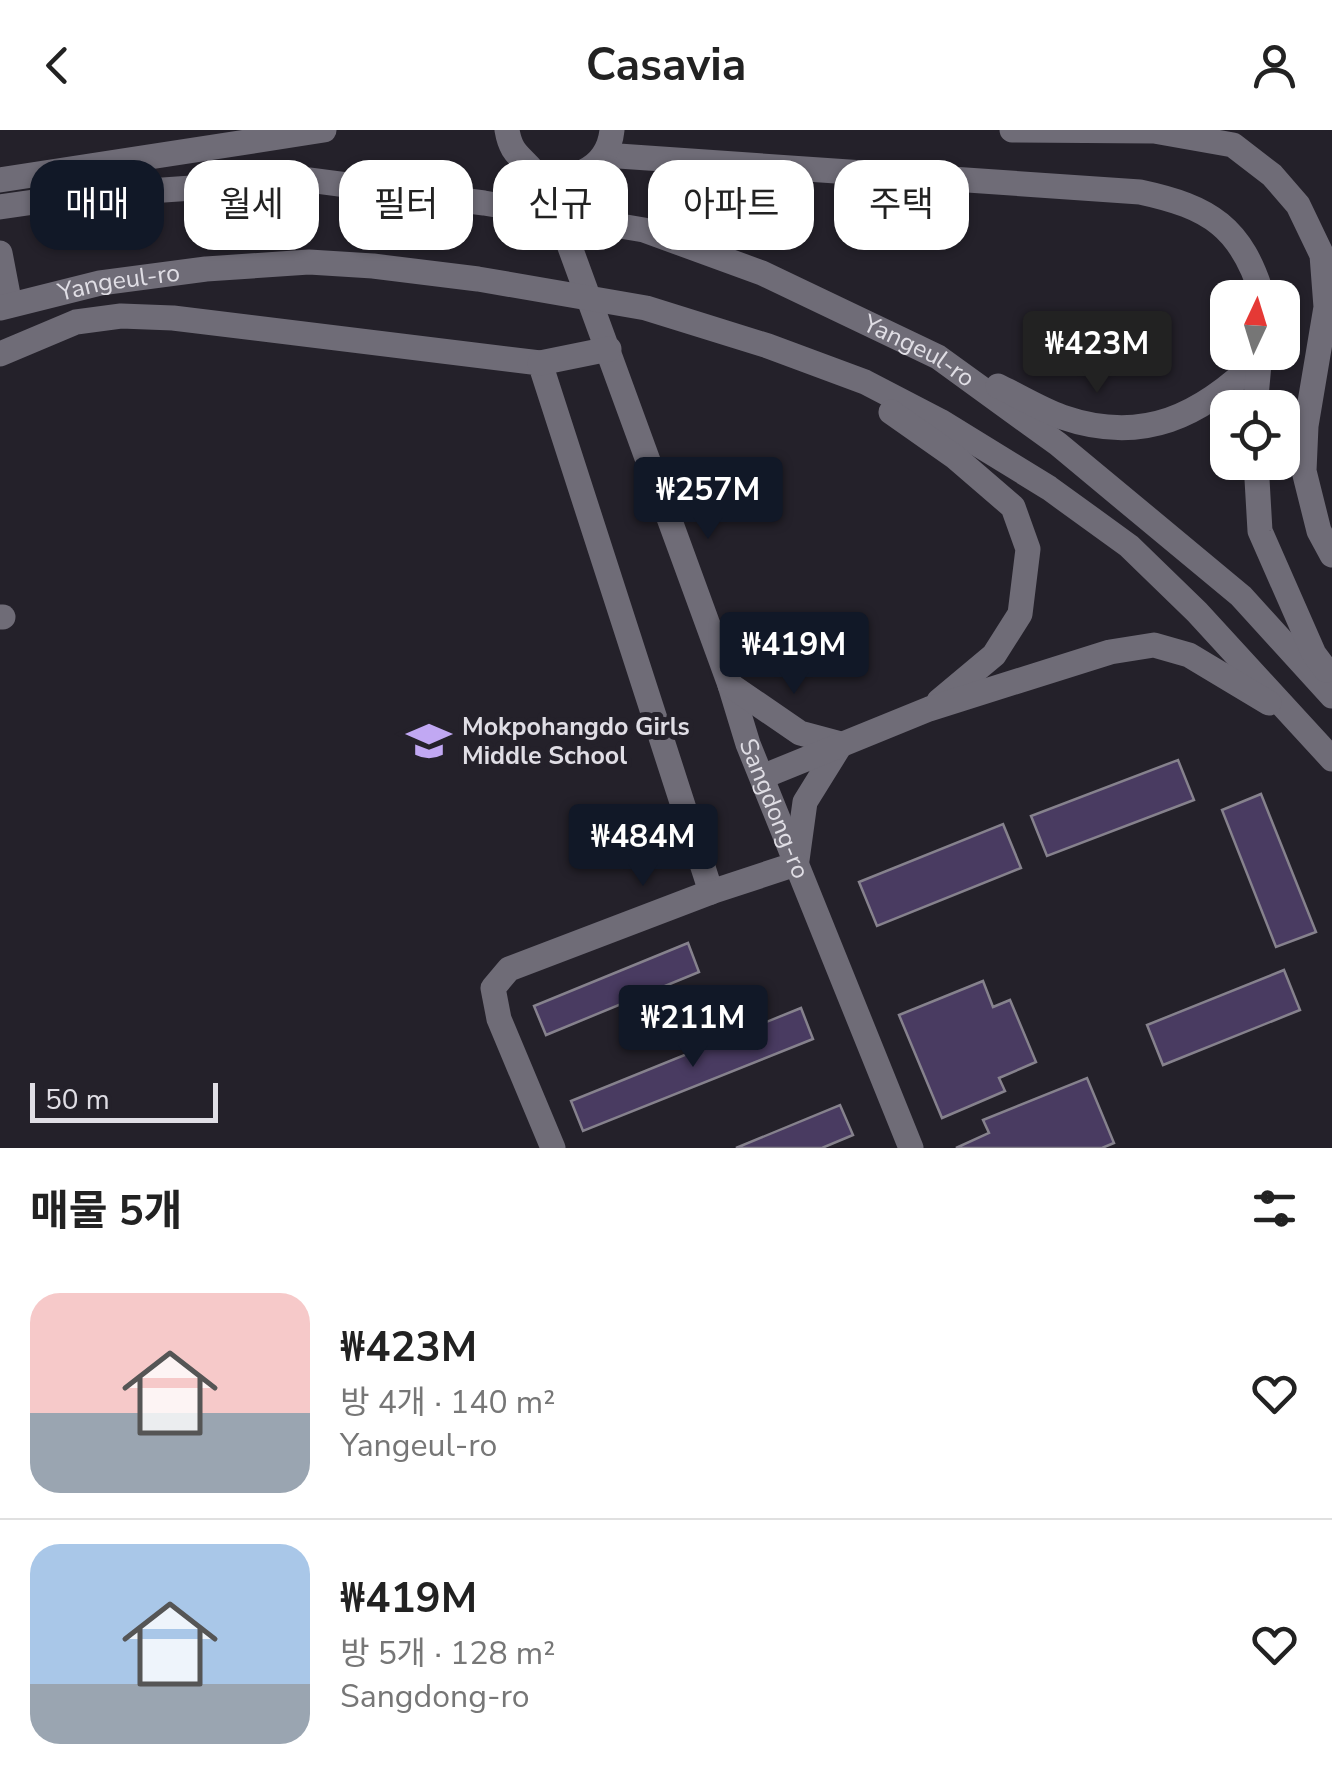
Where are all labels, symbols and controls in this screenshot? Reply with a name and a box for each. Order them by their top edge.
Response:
text: Casavia [586,35,746,96]
icon: back [30,38,85,93]
icon: person [1247,38,1302,93]
chip: 매매 [30,160,164,250]
chip: 월세 [184,160,319,250]
chip: 필터 [339,160,473,250]
chip: 신규 [493,160,628,250]
chip: 아파트 [648,160,814,250]
chip: 주택 [834,160,969,250]
street label: Yangeul-ro [54,256,182,310]
north arrow [1210,280,1300,370]
map controls [1210,280,1300,480]
street label: Yangeul-ro [856,306,982,395]
pin: ₩423M [1027,311,1167,396]
text: ₩423M [1045,322,1149,365]
button: locate [1210,390,1300,480]
pin: ₩257M [638,457,778,542]
text: ₩257M [656,468,760,511]
pin: ₩419M [724,612,864,697]
text: ₩419M [742,623,846,666]
place label: Mokpohangdo Girls Middle School [462,710,690,773]
school or university icon: Mokpohangdo Girls Middle School [405,717,453,765]
street label: Sangdong-ro [731,734,818,884]
pin: ₩484M [573,804,713,889]
text: ₩484M [591,815,695,858]
pin: ₩211M [623,985,763,1070]
text: ₩211M [641,996,745,1039]
scale bar [30,1078,218,1123]
text: 50 m [45,1081,110,1119]
icon: filters [1247,1181,1302,1236]
text: 매물 5개 [30,1183,182,1240]
text: ₩423M [340,1319,477,1376]
icon: home [110,1333,230,1453]
icon: heart [1247,1366,1302,1421]
text: 방 4개 · 140 m² [340,1381,555,1424]
text: Yangeul-ro [340,1424,497,1467]
text: ₩419M [340,1570,477,1627]
icon: home [110,1584,230,1704]
icon: heart [1247,1617,1302,1672]
text: 방 5개 · 128 m² [340,1632,555,1675]
text: Sangdong-ro [340,1675,530,1718]

